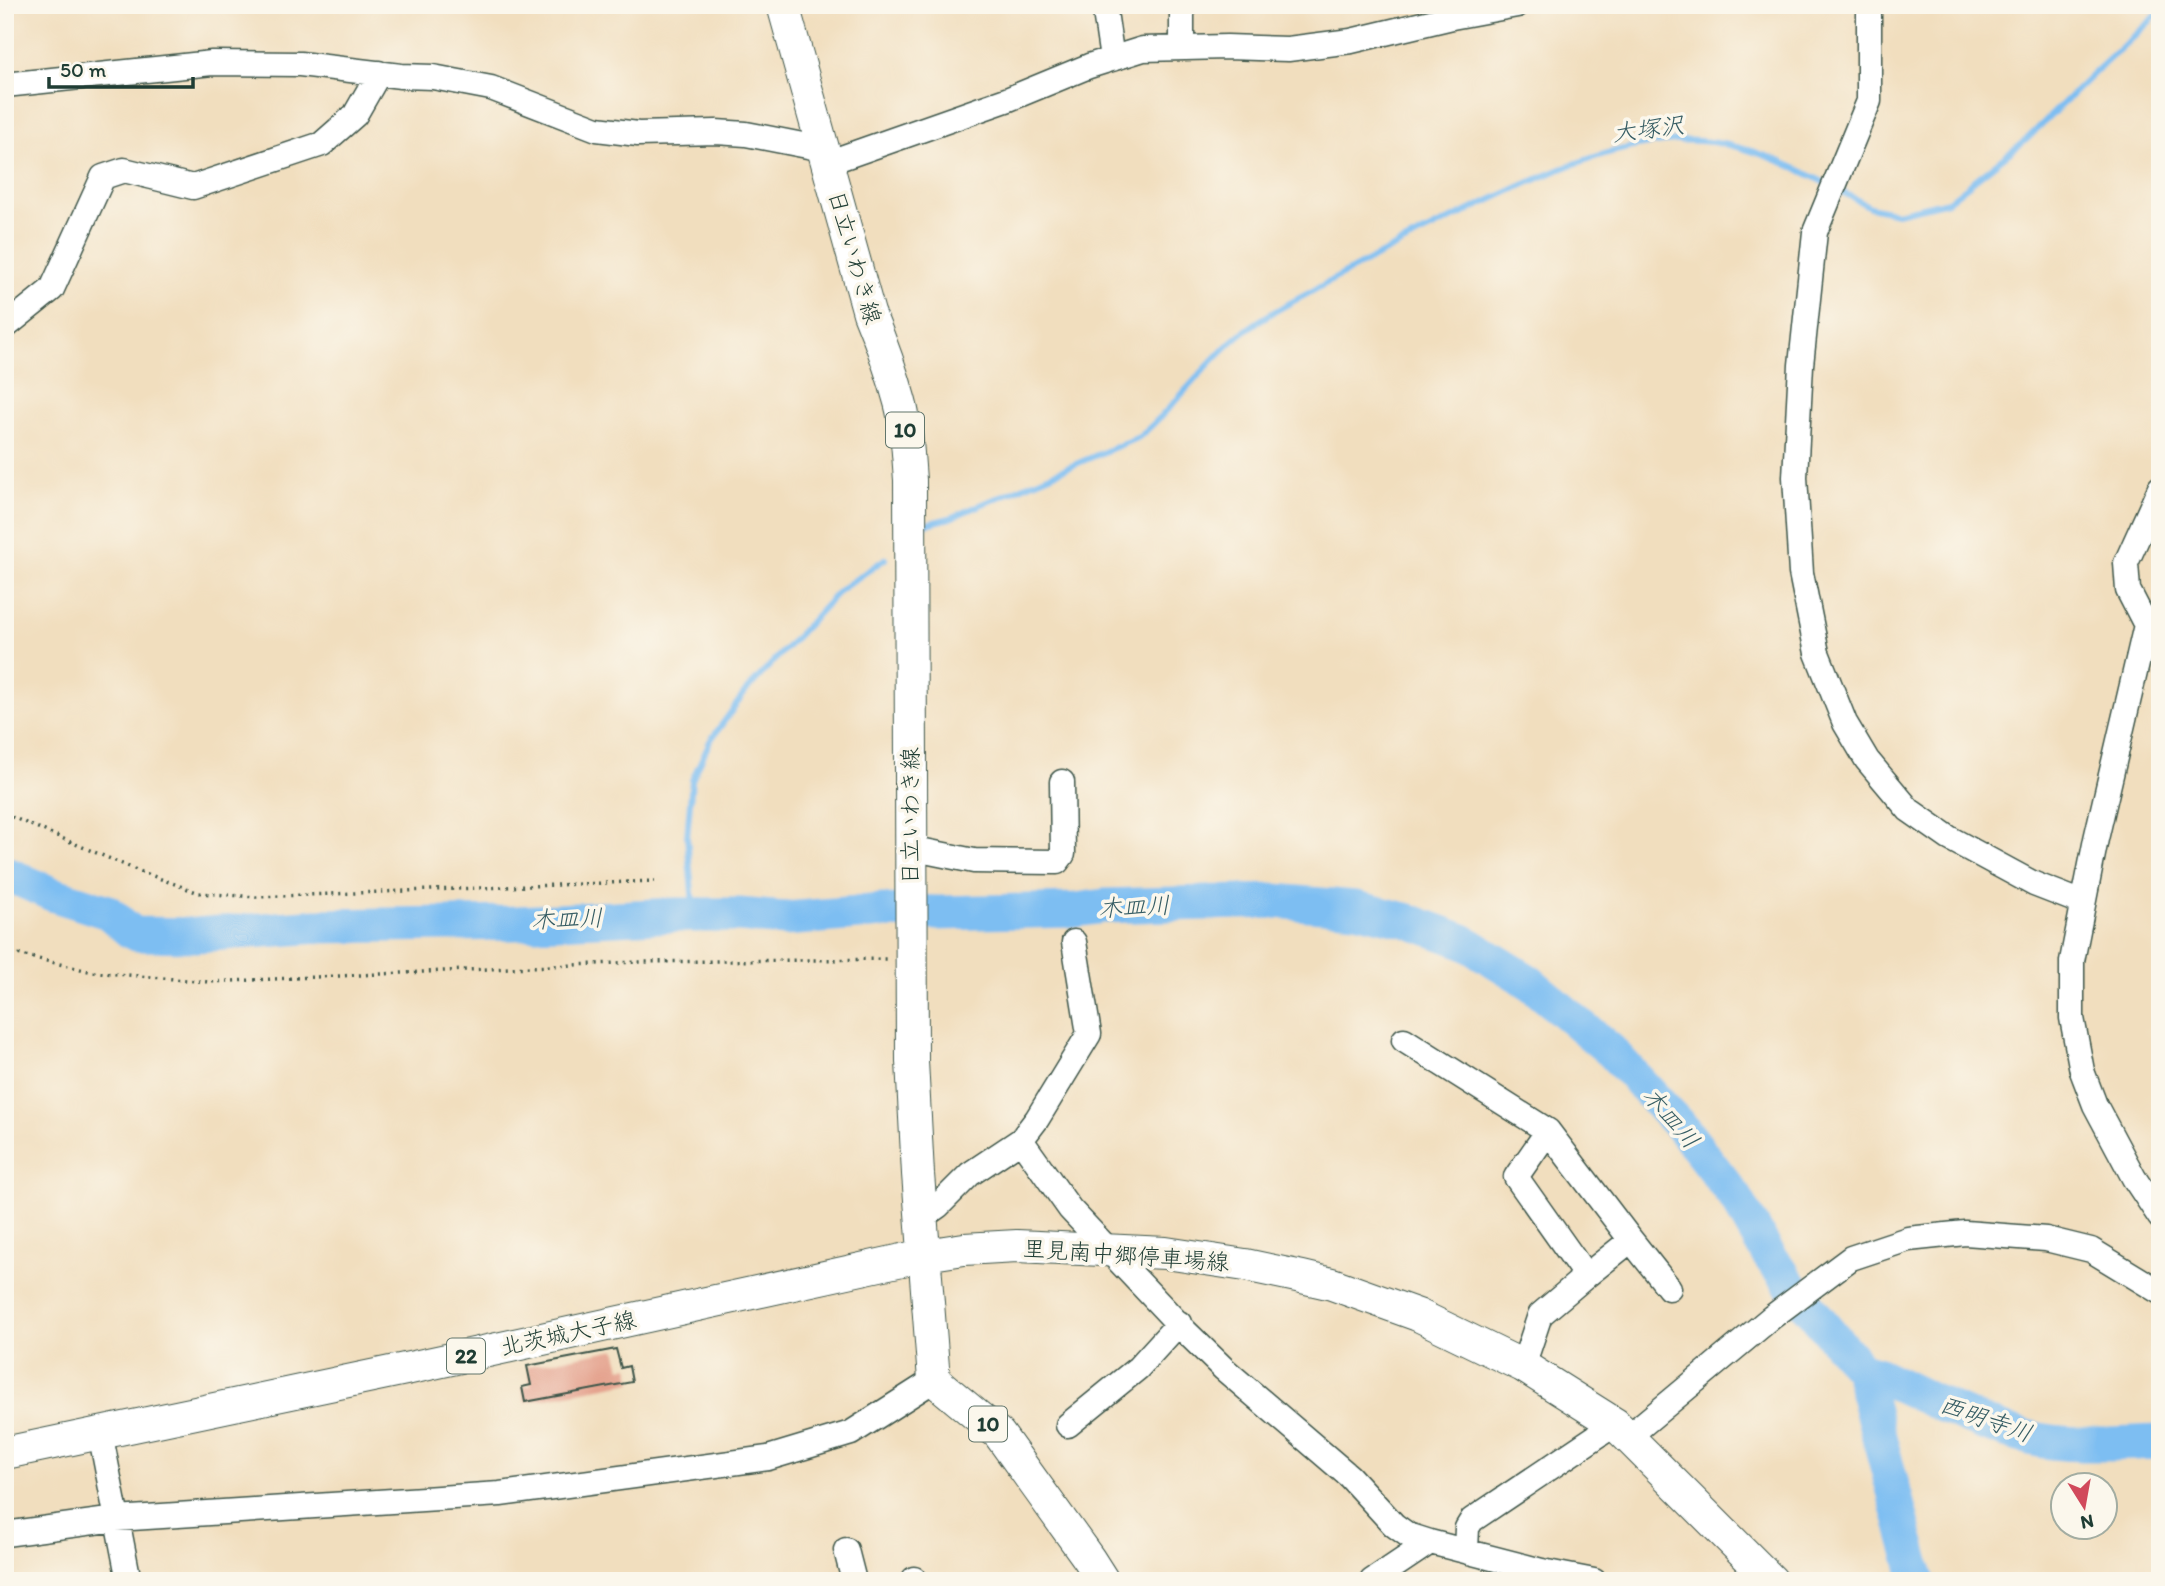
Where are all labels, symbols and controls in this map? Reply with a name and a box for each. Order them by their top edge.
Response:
scale bar [49,46,192,90]
text: 50 m [60,57,107,82]
water label: 大塚沢 [1610,110,1686,147]
street label: 日立いわき線 [823,187,887,327]
road number: 10 [886,412,924,448]
street label: 日立いわき線 [896,747,924,885]
water label: 木皿川 [1097,890,1171,923]
water label: 木皿川 [530,903,603,934]
water label: 木皿川 [1637,1081,1706,1154]
street label: 里見南中郷停車場線 [1022,1234,1230,1276]
street label: 北茨城大子線 [498,1305,638,1361]
road number: 22 [447,1338,485,1374]
water label: 西明寺川 [1936,1389,2036,1448]
road number: 10 [969,1406,1007,1442]
north arrow [2050,1470,2120,1540]
text: N [2079,1510,2096,1535]

